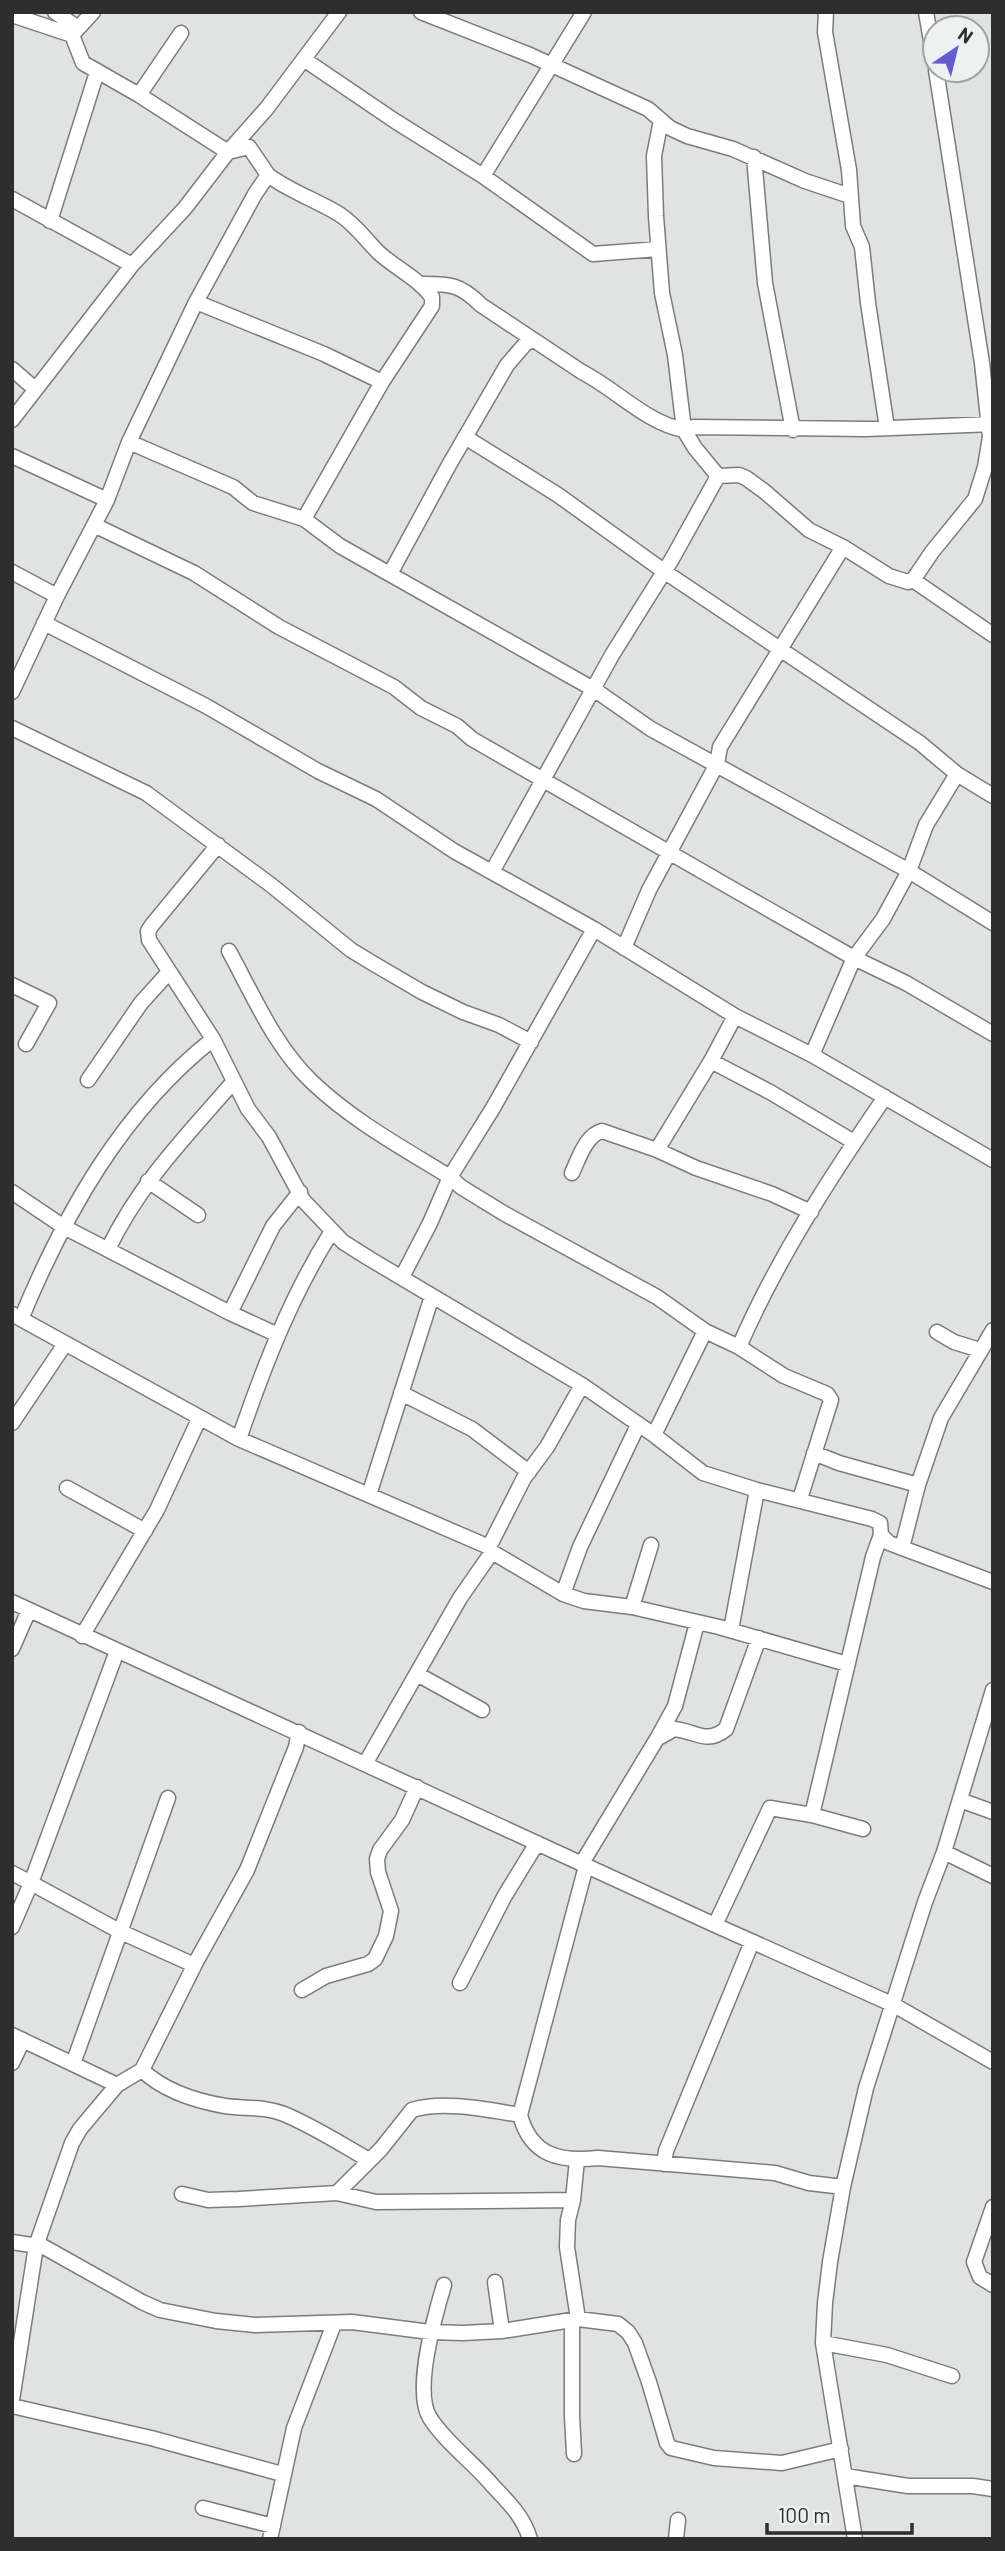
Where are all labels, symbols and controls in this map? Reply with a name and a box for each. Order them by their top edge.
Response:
north arrow [921,14,991,84]
text: N [954,22,978,48]
scale bar [767,2492,912,2536]
text: 100 m [778,2502,831,2527]

